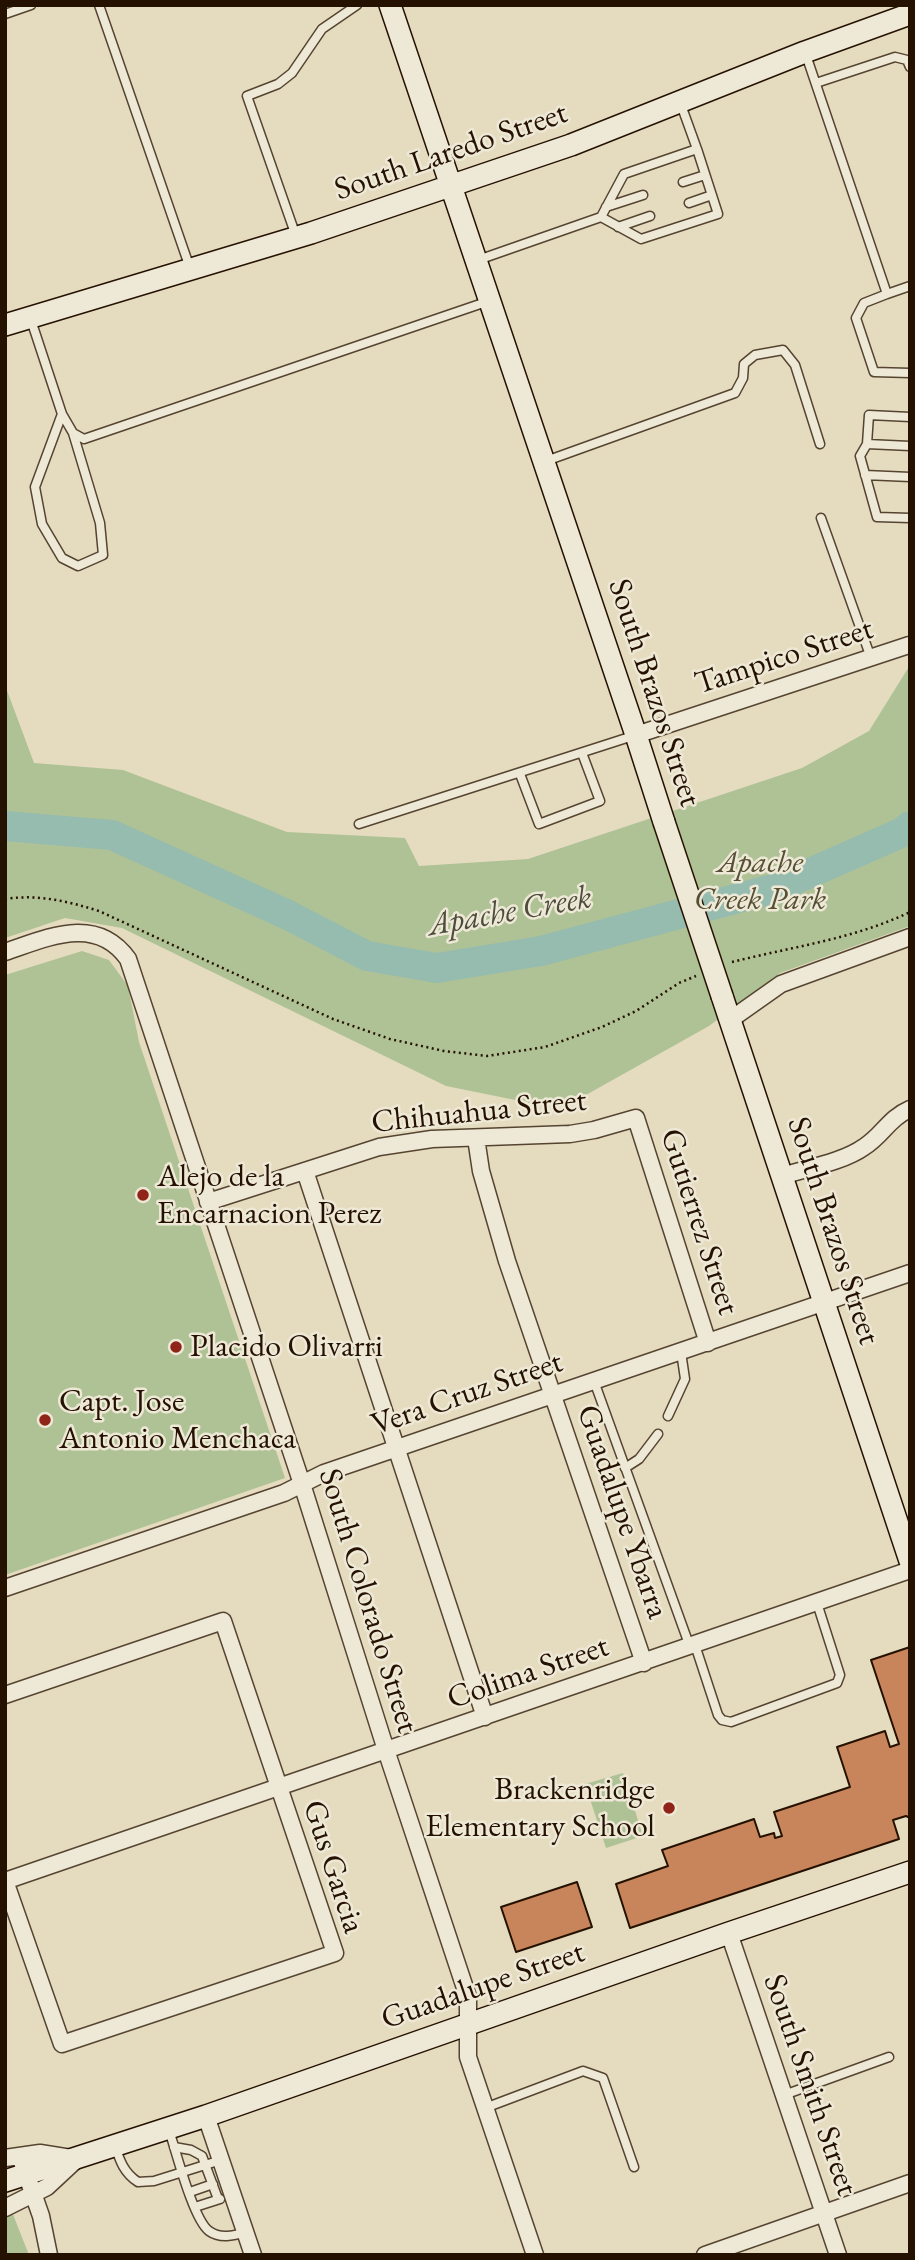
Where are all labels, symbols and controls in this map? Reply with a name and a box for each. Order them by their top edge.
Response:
street label: South Laredo Street [330,94,572,210]
street label: South Brazos Street [599,574,709,812]
street label: Tampico Street [690,610,878,704]
park label: Apache Creek Park [694,844,826,919]
water label: Apache Creek [425,878,595,946]
street label: Chihuahua Street [370,1082,588,1142]
street label: South Brazos Street [778,1112,888,1350]
street label: Gutierrez Street [651,1124,747,1320]
place label: Alejo de la Encarnacion Perez [157,1158,381,1233]
marker: Alejo de la Encarnacion Perez [135,1187,151,1203]
place label: Placido Olivarri [190,1328,383,1366]
marker: Placido Olivarri [168,1339,184,1355]
street label: Vera Cruz Street [366,1343,568,1445]
place label: Capt. Jose Antonio Menchaca [59,1383,296,1458]
street label: Guadalupe Ybarra [568,1400,676,1624]
marker: Capt. Jose Antonio Menchaca [37,1412,53,1428]
street label: South Colorado Street [310,1464,426,1738]
street label: Colima Street [442,1628,614,1718]
place label: Brackenridge Elementary School [425,1771,655,1846]
street label: Gus Garcia [294,1796,372,1938]
marker: Brackenridge Elementary School [661,1800,677,1816]
street label: Guadalupe Street [376,1933,590,2039]
street label: South Smith Street [754,1969,866,2201]

